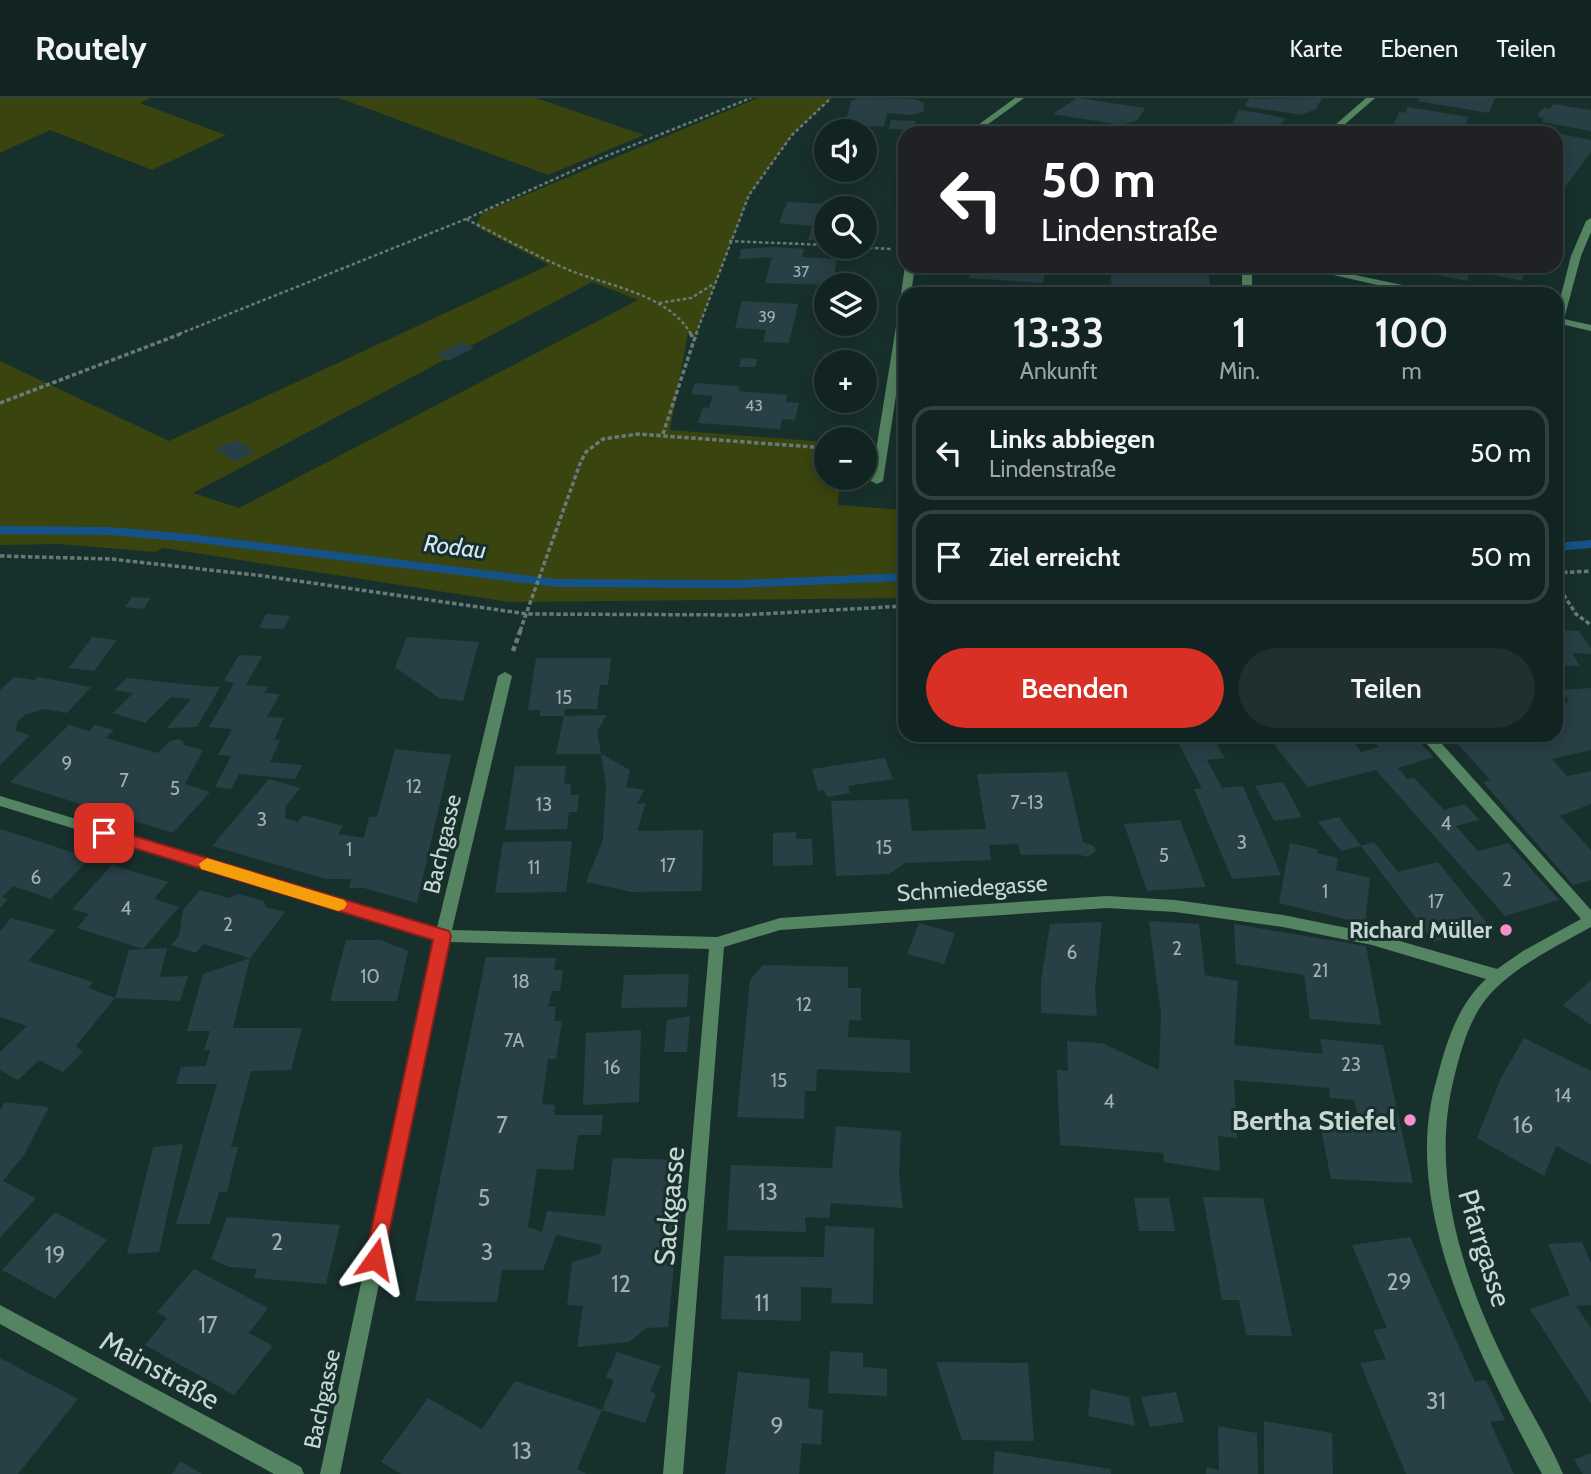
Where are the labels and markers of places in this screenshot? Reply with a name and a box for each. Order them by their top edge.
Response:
pin [74,803,134,863]
place label: Richard Müller [1349,916,1492,944]
marker: Richard Müller [1498,922,1514,938]
place label: Bertha Stiefel [1232,1103,1396,1137]
marker: Bertha Stiefel [1402,1112,1418,1128]

